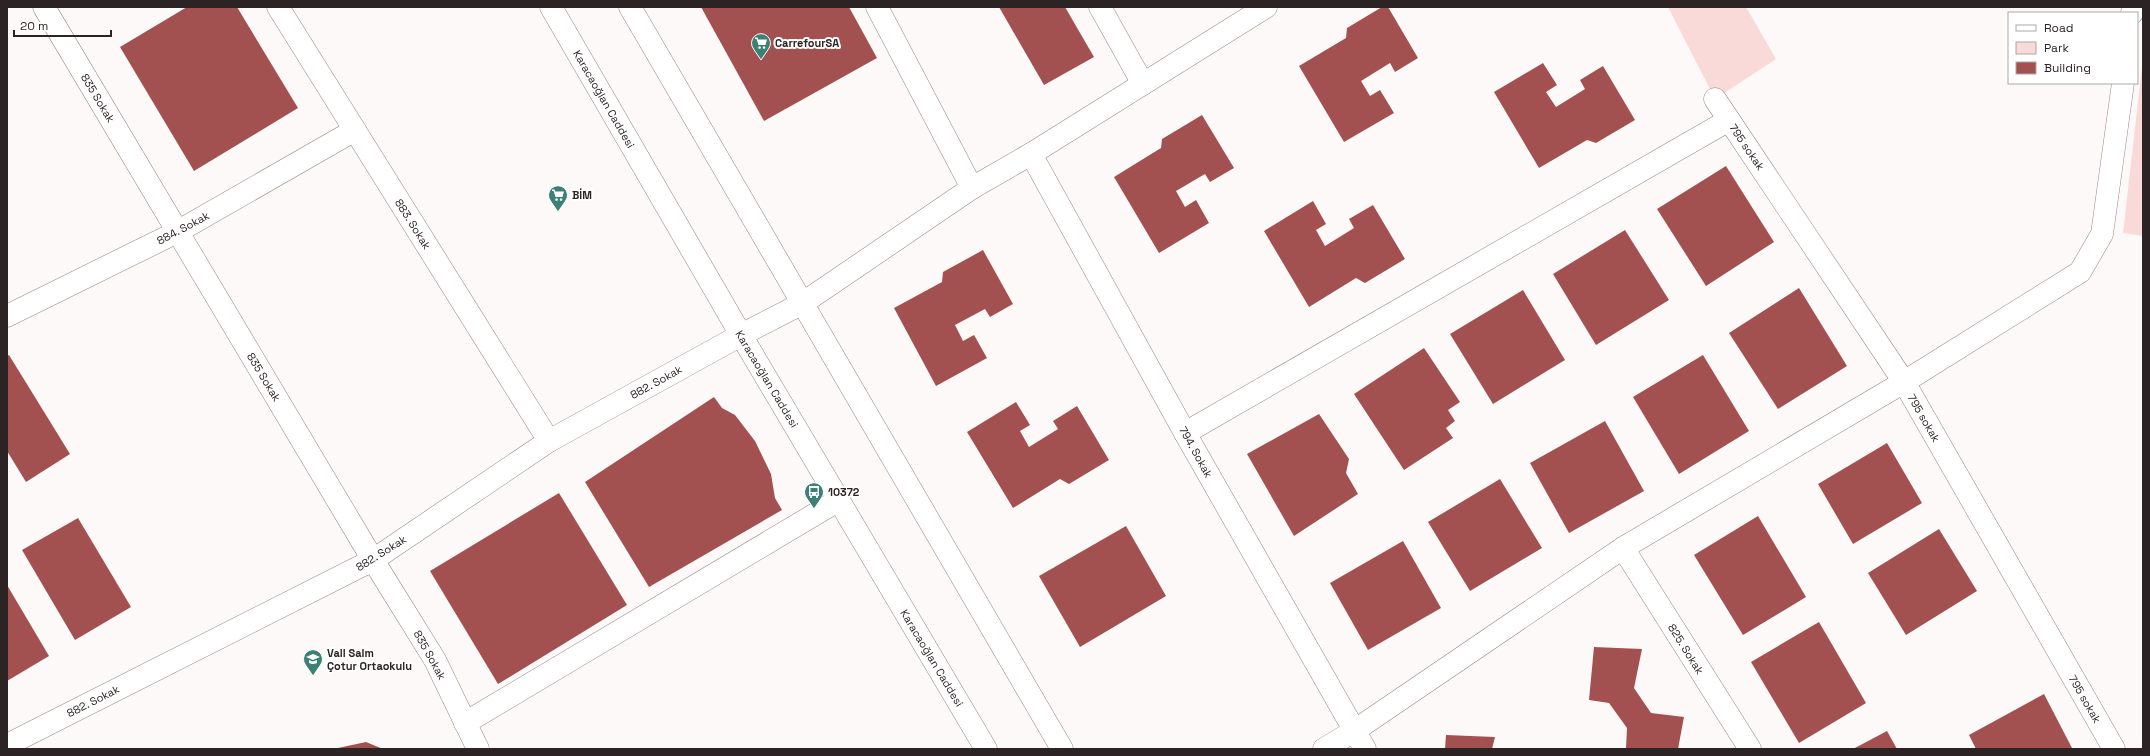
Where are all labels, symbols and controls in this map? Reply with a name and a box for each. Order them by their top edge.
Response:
scale bar [14,12,111,38]
legend [2008,12,2138,84]
text: 20 m [20,18,48,34]
text: Road [2044,20,2073,36]
supermarket icon: CarrefourSA [750,32,772,60]
place label: CarrefourSA [775,36,839,50]
text: Park [2044,40,2069,56]
street label: Karacaoğlan Caddesi [570,48,638,151]
text: Building [2044,60,2091,76]
street label: 835 Sokak [78,71,118,125]
street label: 795 sokak [1726,121,1768,173]
supermarket icon: BİM [547,184,569,212]
place label: BİM [572,188,592,202]
street label: 883. Sokak [392,196,434,252]
street label: 884. Sokak [154,208,212,248]
street label: Karacaoğlan Caddesi [732,328,802,430]
street label: 835 Sokak [244,350,284,404]
street label: 882. Sokak [628,362,684,402]
street label: 795 sokak [1905,392,1943,445]
street label: 794. Sokak [1176,424,1216,480]
bus stop icon: 10372 [803,481,825,509]
place label: 10372 [828,485,860,499]
street label: 882. Sokak [353,532,409,574]
street label: Karacaoğlan Caddesi [897,607,967,709]
street label: 825. Sokak [1665,621,1707,677]
street label: 835 Sokak [411,628,449,682]
place label: Vali Saim Çotur Ortaokulu [327,646,412,673]
school or university icon: Vali Saim Çotur Ortaokulu [302,648,324,676]
street label: 795 sokak [2066,673,2104,726]
street label: 882. Sokak [64,682,122,720]

